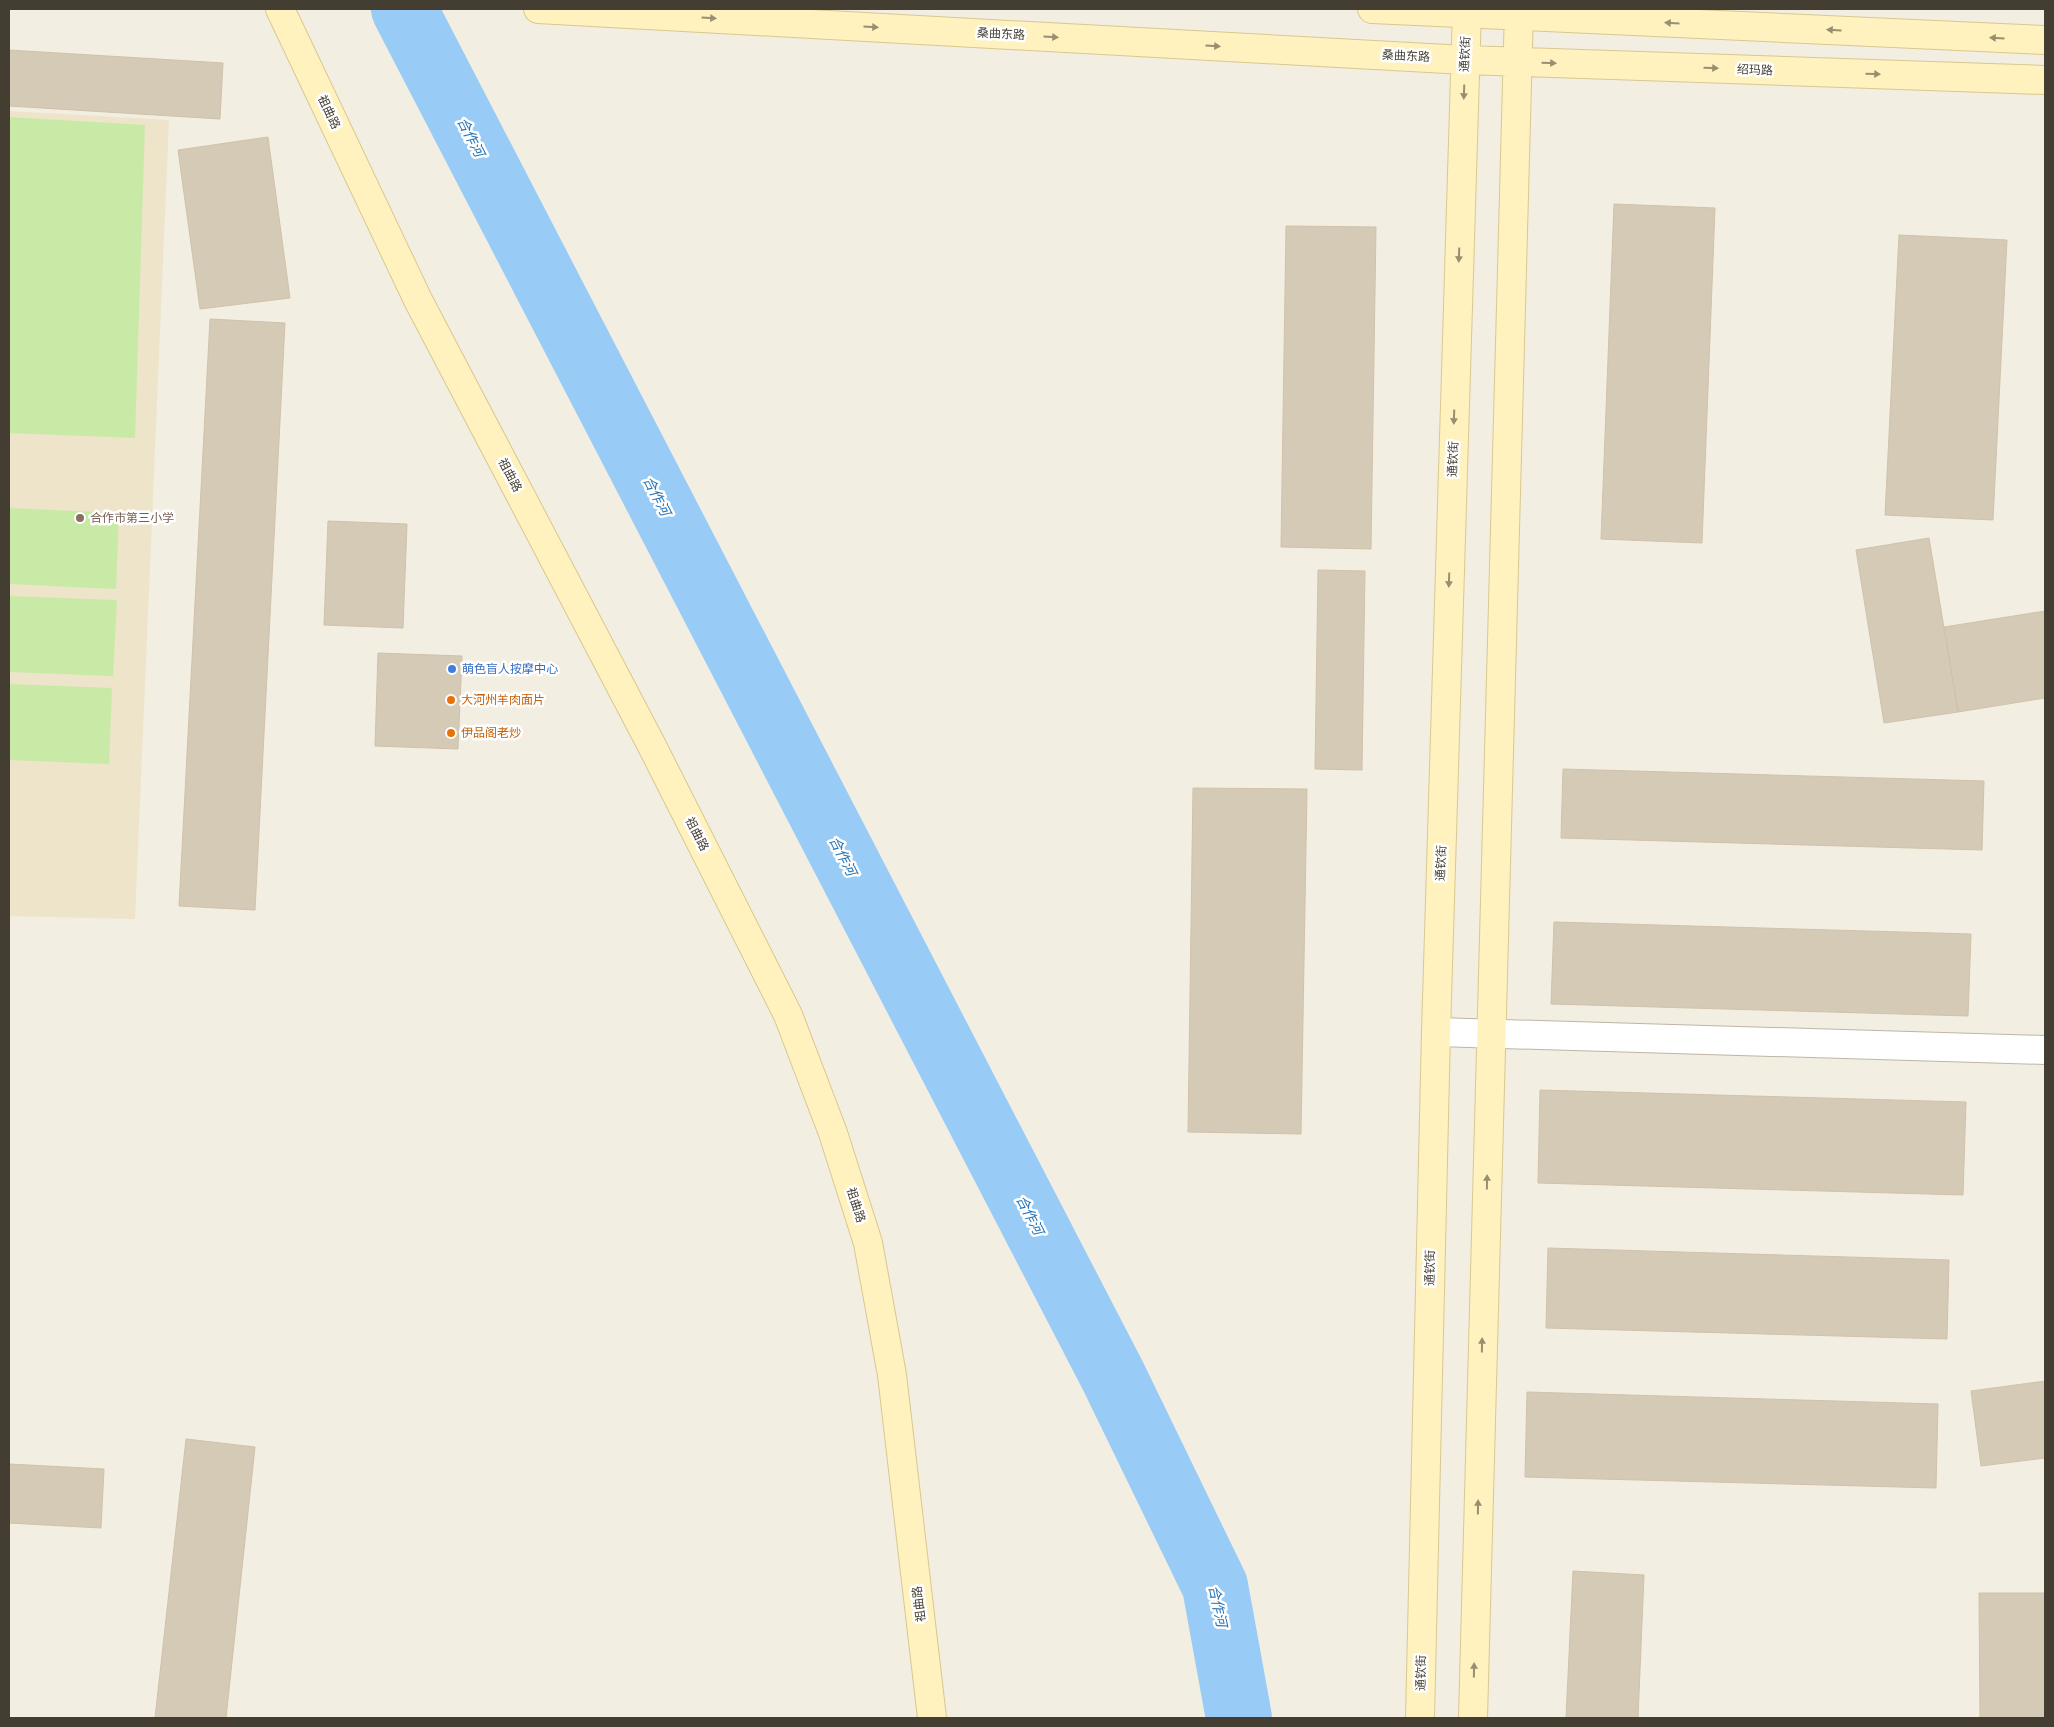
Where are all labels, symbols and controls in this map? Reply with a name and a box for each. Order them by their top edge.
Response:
one-way arrow [701,15,717,23]
one-way arrow [1664,18,1680,26]
one-way arrow [863,24,879,32]
street label: 桑曲东路 [977,25,1025,42]
one-way arrow [1826,26,1842,34]
one-way arrow [1043,33,1059,41]
one-way arrow [1988,33,2004,41]
street label: 通钦街 [1456,36,1473,72]
one-way arrow [1205,42,1221,50]
street label: 桑曲东路 [1382,47,1430,64]
one-way arrow [1541,59,1557,67]
street label: 绍玛路 [1737,61,1773,78]
one-way arrow [1703,64,1719,72]
one-way arrow [1866,70,1882,78]
one-way arrow [1460,85,1468,101]
street label: 祖曲路 [315,92,344,131]
water label: 合作河 [454,114,490,162]
one-way arrow [1455,247,1463,263]
one-way arrow [1450,410,1458,426]
street label: 通钦街 [1444,441,1461,477]
street label: 祖曲路 [495,455,526,494]
water label: 合作河 [640,473,676,521]
place label: 合作市第三小学 [90,510,174,525]
marker: 合作市第三小学 [74,512,86,524]
one-way arrow [1445,572,1453,588]
place label: 萌色盲人按摩中心 [462,661,558,676]
marker: 萌色盲人按摩中心 [446,663,458,675]
place label: 大河州羊肉面片 [461,692,545,707]
marker: 大河州羊肉面片 [445,694,457,706]
place label: 伊品阁老炒 [461,725,521,740]
marker: 伊品阁老炒 [445,727,457,739]
street label: 祖曲路 [683,814,712,853]
water label: 合作河 [826,833,862,881]
street label: 通钦街 [1432,845,1449,881]
one-way arrow [1483,1174,1491,1190]
street label: 祖曲路 [844,1185,869,1224]
water label: 合作河 [1013,1192,1049,1240]
street label: 通钦街 [1422,1250,1437,1286]
one-way arrow [1479,1336,1487,1352]
one-way arrow [1474,1499,1482,1515]
water label: 合作河 [1206,1584,1232,1631]
street label: 祖曲路 [909,1585,928,1623]
street label: 通钦街 [1413,1655,1428,1691]
one-way arrow [1470,1661,1478,1677]

